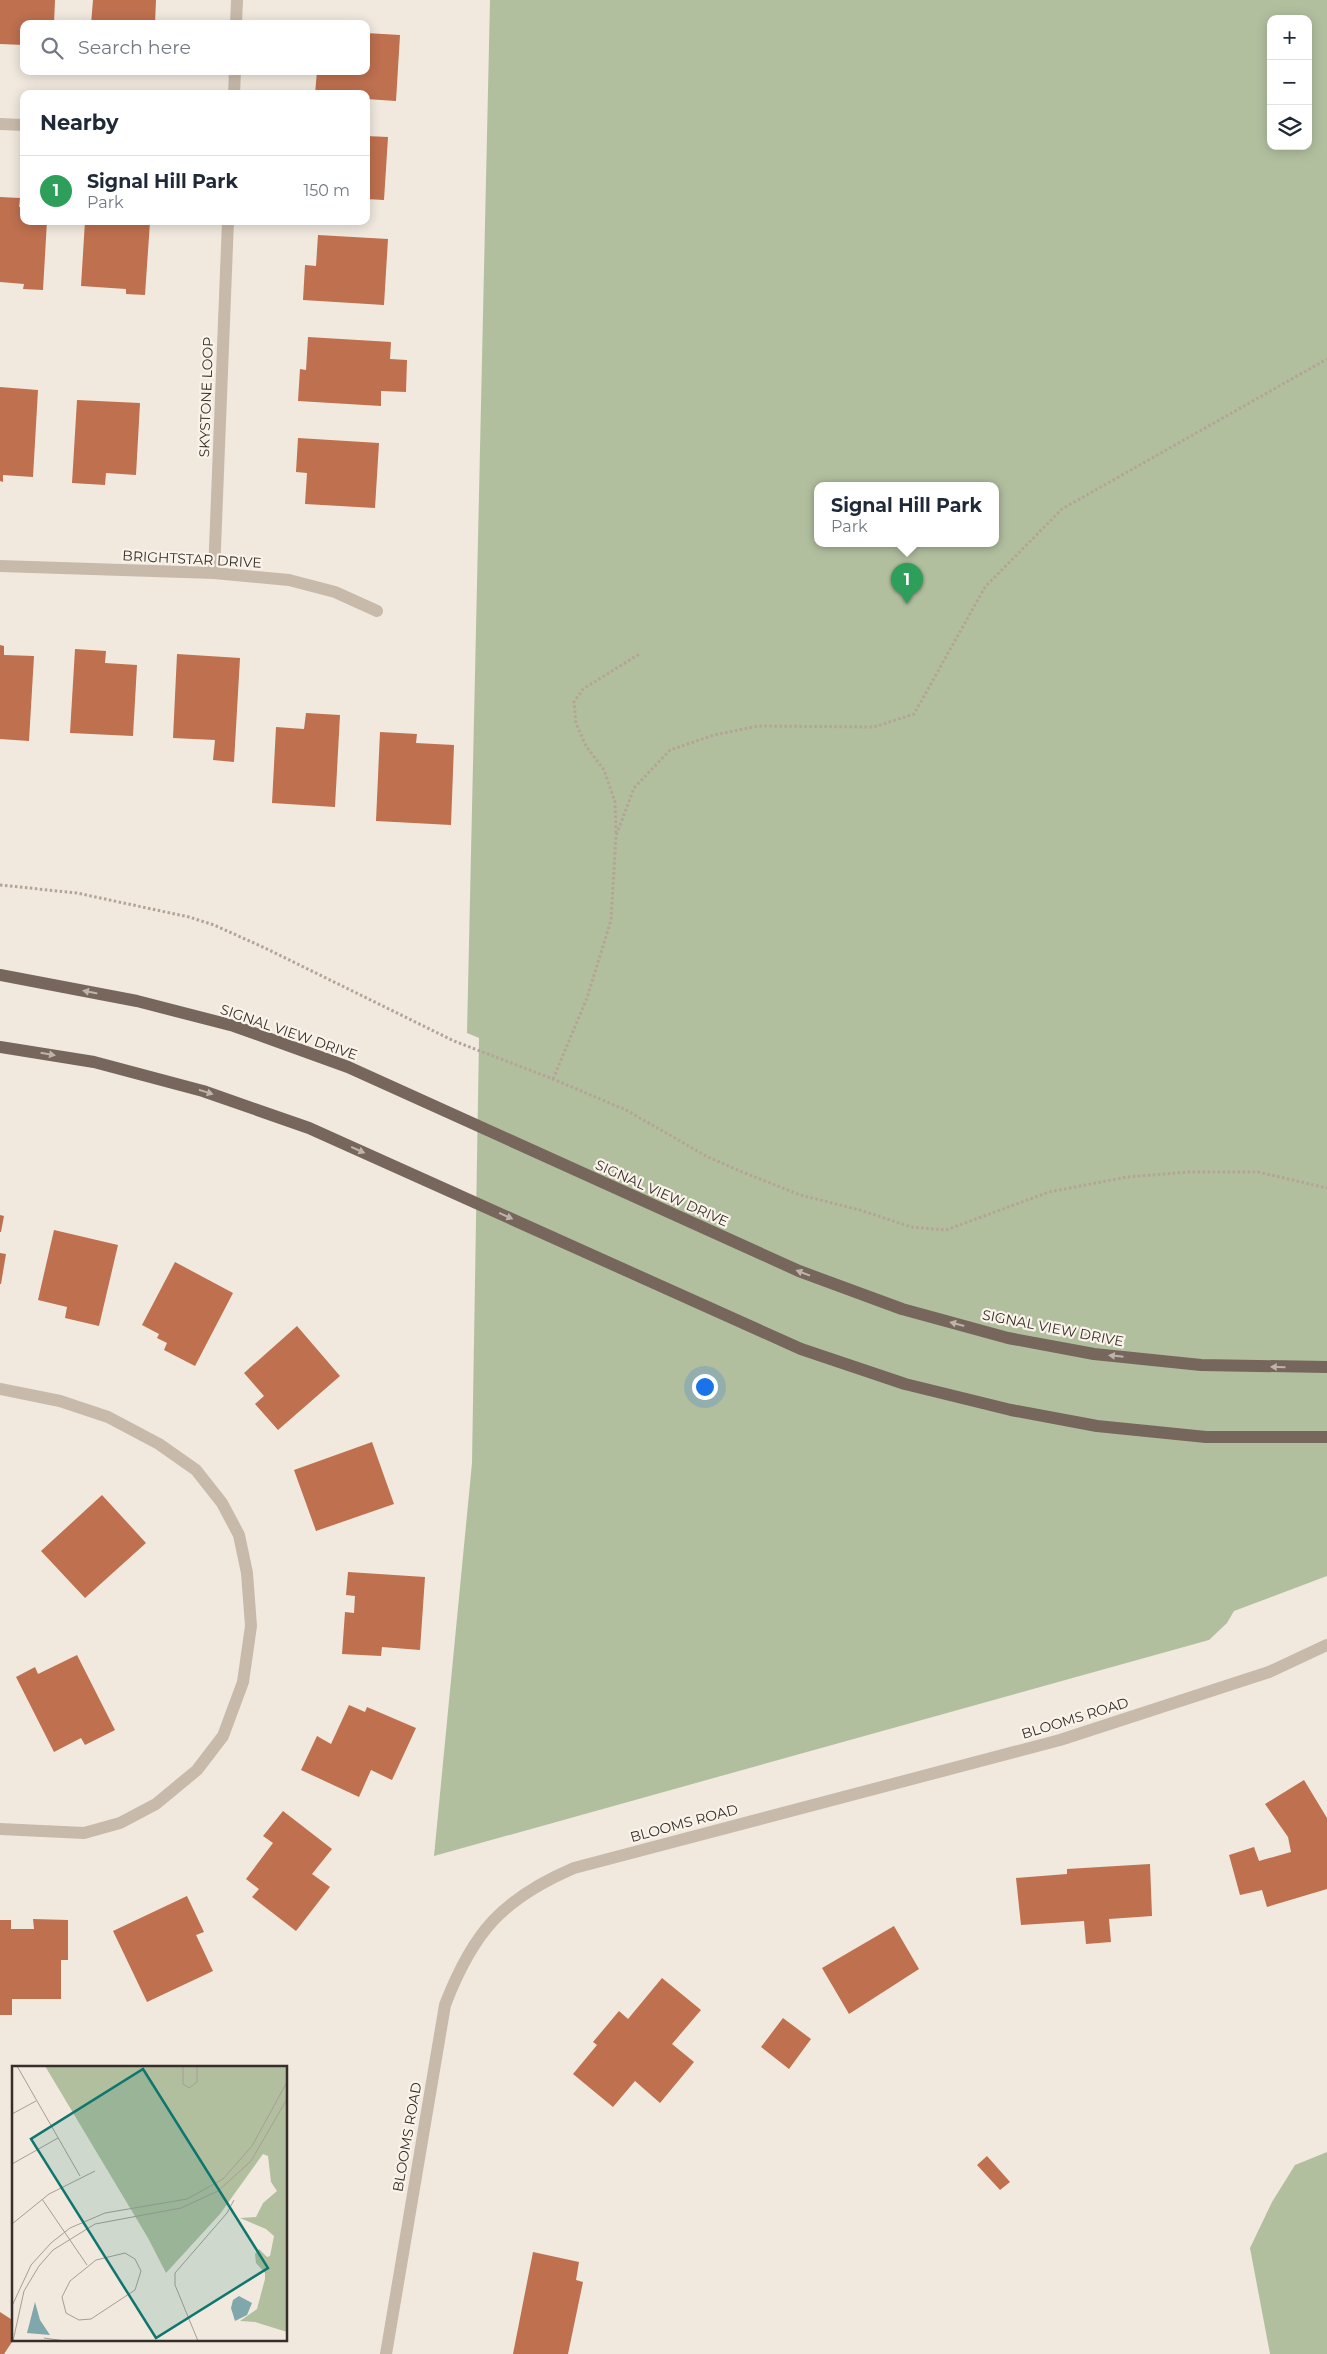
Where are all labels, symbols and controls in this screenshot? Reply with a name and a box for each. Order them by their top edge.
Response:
map controls [1267,15,1312,150]
button: + [1267,15,1312,60]
search box [20,20,370,75]
icon: search [38,34,66,62]
text: Search here [78,36,191,59]
button: − [1267,60,1312,105]
button: layers [1267,105,1312,150]
text: Nearby [40,110,119,135]
text: Signal Hill Park [87,170,238,193]
text: 1 [53,181,59,200]
text: 150 m [303,181,350,200]
text: Park [87,193,124,212]
street label: SKYSTONE LOOP [195,336,217,458]
popup [814,482,999,547]
text: Signal Hill Park [831,494,982,517]
text: Park [831,517,868,536]
street label: BRIGHTSTAR DRIVE [122,546,262,572]
pin: 1 [891,563,923,604]
one-way arrow [81,987,97,995]
street label: SIGNAL VIEW DRIVE [218,1000,360,1064]
one-way arrow [41,1050,57,1058]
one-way arrow [199,1088,214,1096]
one-way arrow [351,1146,365,1154]
street label: SIGNAL VIEW DRIVE [593,1156,731,1230]
one-way arrow [499,1213,513,1221]
one-way arrow [796,1268,810,1276]
street label: SIGNAL VIEW DRIVE [981,1305,1125,1351]
one-way arrow [950,1320,965,1328]
one-way arrow [1108,1352,1124,1360]
one-way arrow [1270,1363,1286,1371]
your location [692,1374,718,1400]
street label: BLOOMS ROAD [1019,1693,1131,1743]
street label: BLOOMS ROAD [628,1800,740,1846]
inset map [12,2066,288,2342]
street label: BLOOMS ROAD [388,2081,426,2193]

